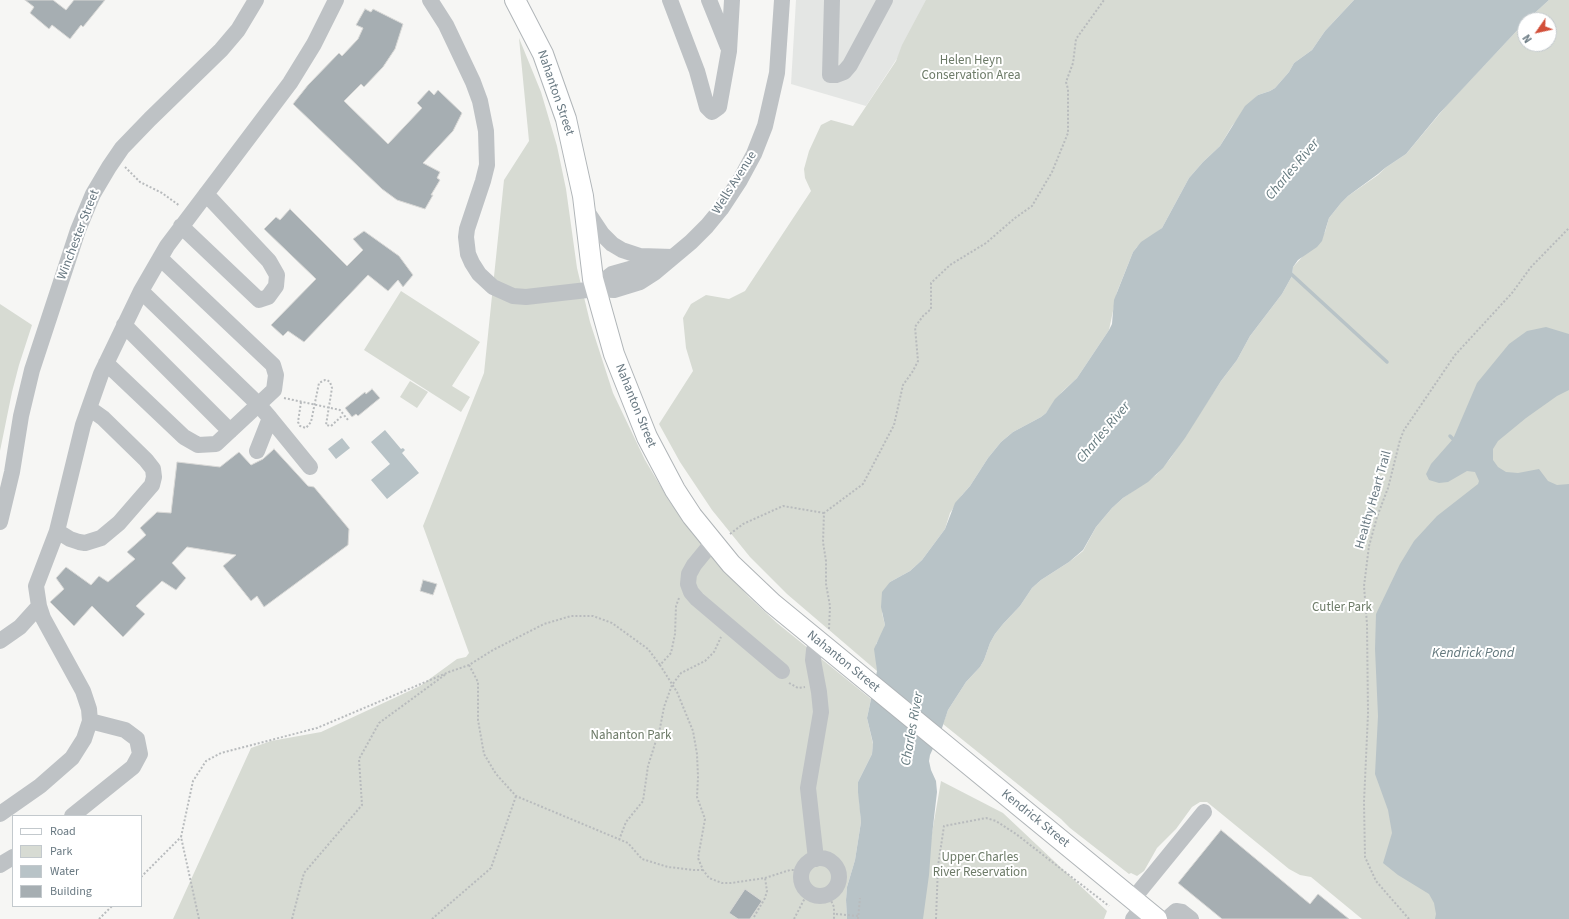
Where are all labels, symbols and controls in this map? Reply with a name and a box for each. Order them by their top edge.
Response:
north arrow [1517,12,1557,52]
text: N [1519,31,1536,46]
street label: Nahanton Street [533,48,577,138]
park label: Helen Heyn Conservation Area [921,53,1021,84]
water label: Charles River [1263,136,1323,204]
street label: Wells Avenue [709,149,761,217]
street label: Winchester Street [55,188,103,282]
street label: Nahanton Street [611,362,659,450]
water label: Charles River [1074,399,1134,467]
street label: Healthy Heart Trail [1353,449,1395,551]
park label: Cutler Park [1312,600,1372,616]
street label: Nahanton Street [803,628,883,696]
water label: Kendrick Pond [1432,646,1514,662]
water label: Charles River [898,691,928,767]
park label: Nahanton Park [591,728,671,744]
street label: Kendrick Street [998,787,1072,851]
legend [12,815,142,907]
text: Road [50,823,76,840]
text: Park [50,843,72,860]
park label: Upper Charles River Reservation [933,850,1027,881]
text: Water [50,863,79,880]
text: Building [50,883,92,900]

